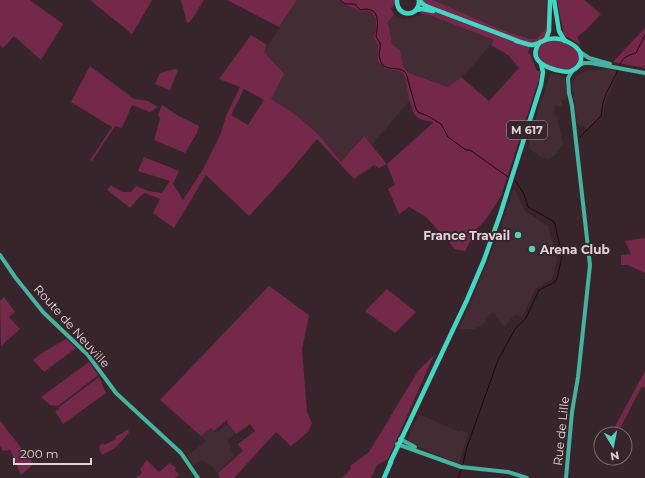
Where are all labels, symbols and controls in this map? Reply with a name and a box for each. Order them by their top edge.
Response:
road number: M 617 [507,121,547,139]
place label: France Travail [423,228,510,243]
marker: France Travail [513,230,523,240]
place label: Arena Club [539,242,610,257]
marker: Arena Club [527,244,537,254]
street label: Route de Neuville [31,281,113,371]
street label: Rue de Lille [550,396,572,466]
north arrow [593,426,633,466]
scale bar [14,440,91,466]
text: 200 m [20,446,59,461]
text: N [609,448,620,464]

